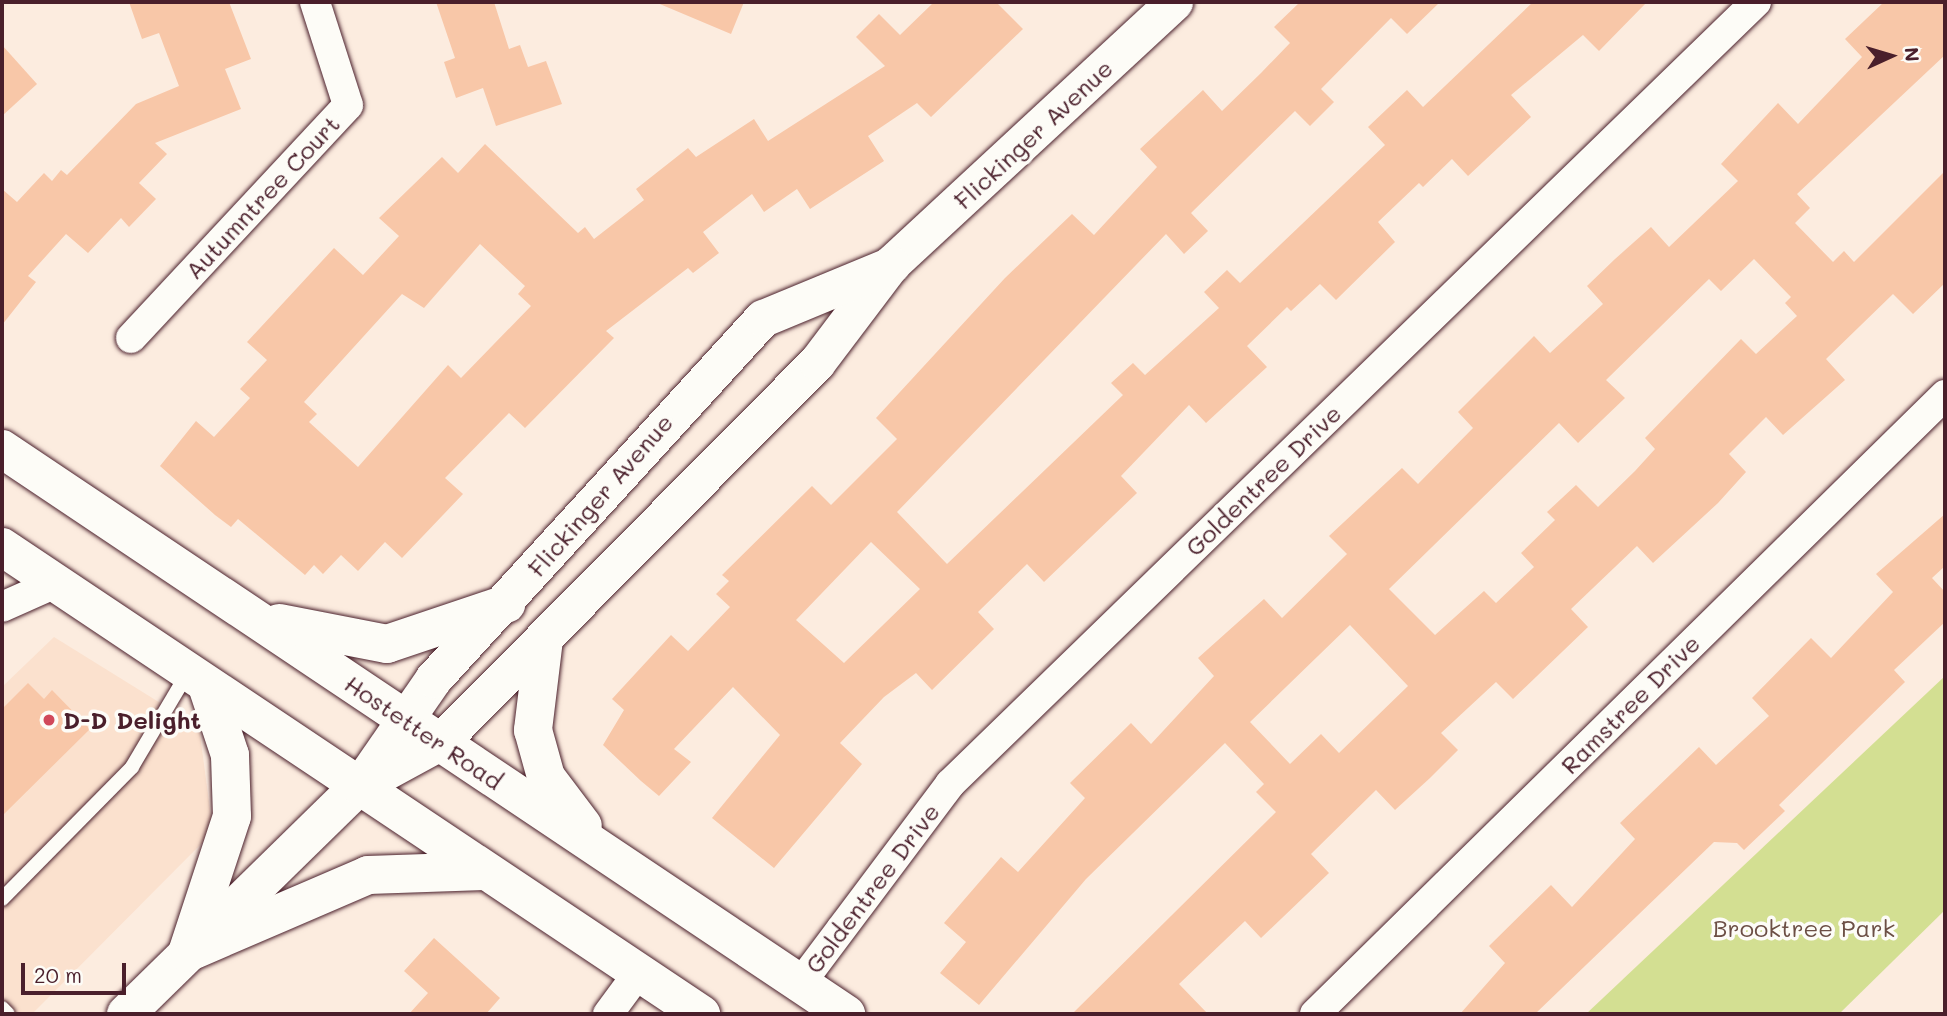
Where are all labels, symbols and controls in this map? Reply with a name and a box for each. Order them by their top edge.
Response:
north arrow [1856,21,1926,91]
text: N [1899,46,1925,63]
street label: Flickinger Avenue [948,53,1118,215]
street label: Autumntree Court [179,109,345,285]
street label: Goldentree Drive [1179,398,1347,562]
street label: Flickinger Avenue [522,408,678,582]
street label: Ramstree Drive [1555,629,1705,779]
street label: Hostetter Road [340,669,508,795]
place label: D-D Delight [63,706,201,734]
marker: D-D Delight [41,712,57,728]
street label: Goldentree Drive [799,798,945,978]
park label: Brooktree Park [1713,914,1895,942]
scale bar [24,950,130,994]
text: 20 m [34,961,82,988]

